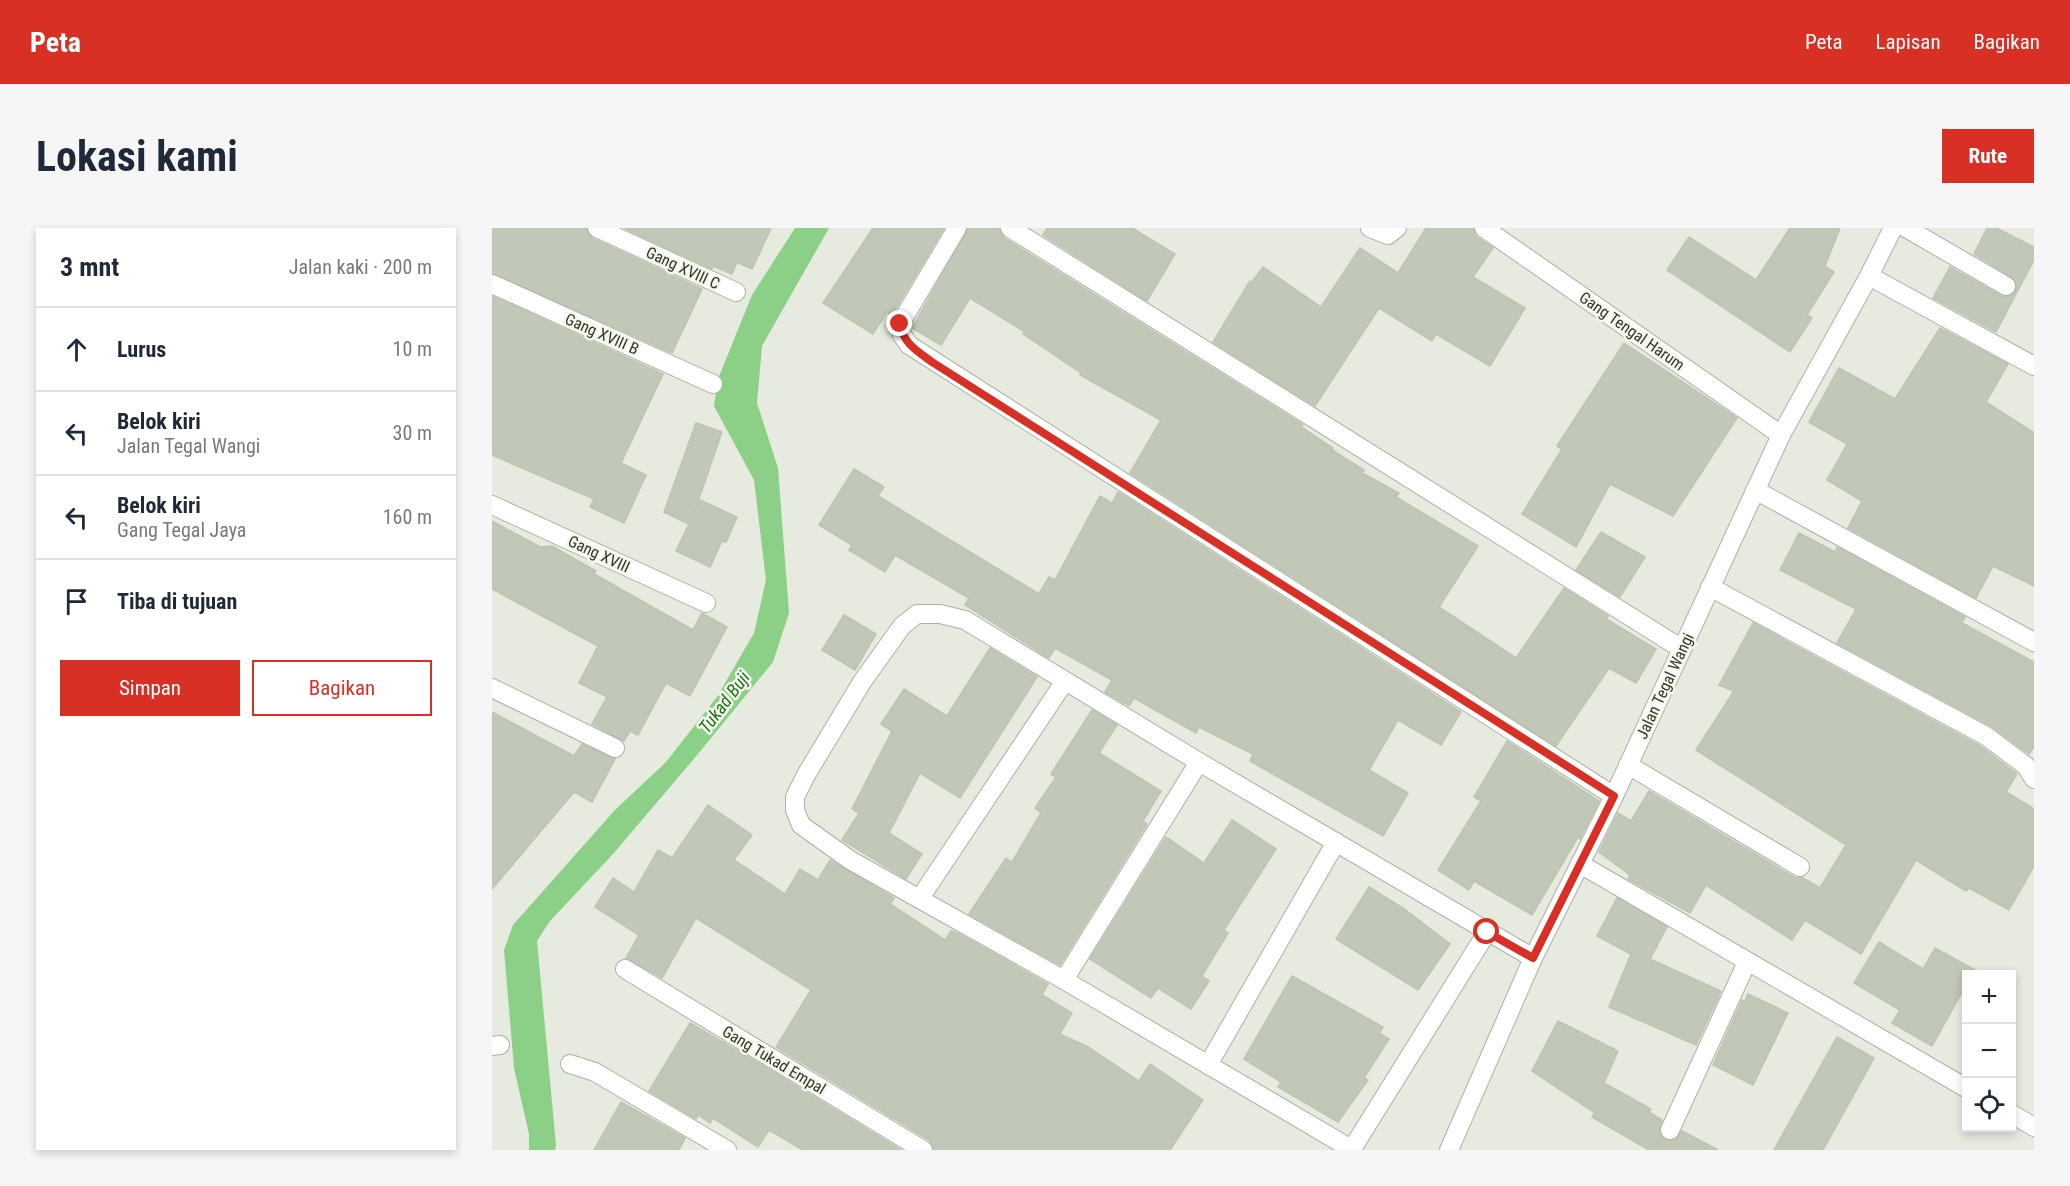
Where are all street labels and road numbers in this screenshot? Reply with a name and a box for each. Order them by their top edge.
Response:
street label: Gang XVIII C [643,243,723,293]
street label: Gang Tengal Harum [1576,288,1688,374]
street label: Gang XVIII B [562,309,642,359]
street label: Gang XVIII [565,531,633,577]
street label: Jalan Tegal Wangi [1632,630,1698,742]
street label: Gang Tukad Empal [719,1022,829,1098]

